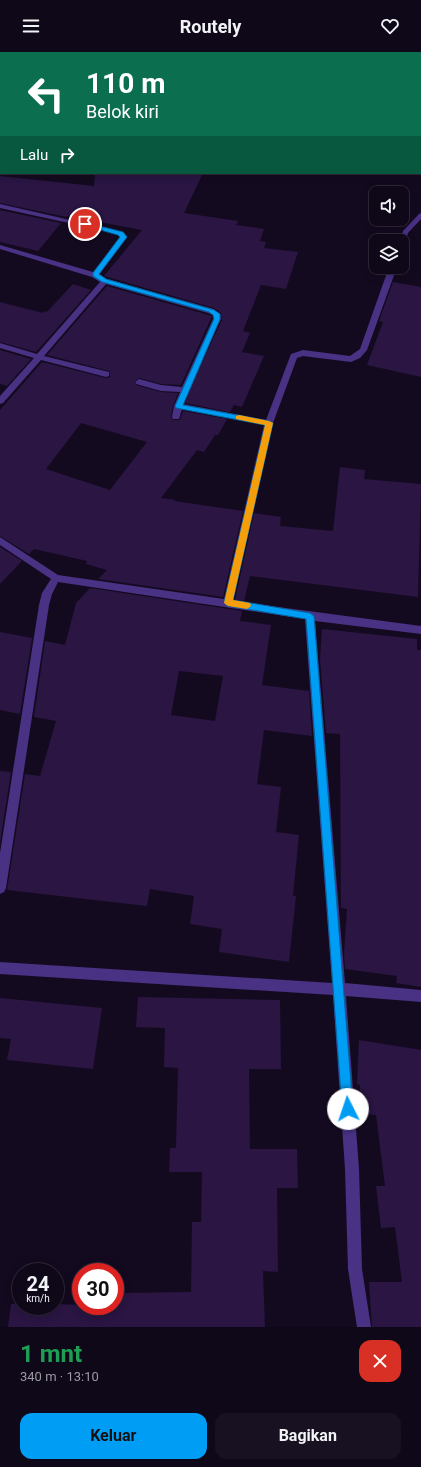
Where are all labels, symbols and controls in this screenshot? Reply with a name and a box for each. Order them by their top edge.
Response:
icon: menu [20,15,42,37]
icon: heart [379,15,401,37]
text: Routely [180,16,241,37]
text: 110 m [86,67,165,100]
icon: left [20,68,72,120]
text: Belok kiri [86,101,159,122]
icon: right [56,144,78,166]
text: Lalu [20,146,48,164]
map controls [369,186,409,274]
button: sound [369,186,409,226]
pin [68,207,102,241]
icon: arrive [74,213,96,235]
button: layers [369,234,409,274]
position arrow [327,1088,369,1130]
speed limit sign: 30 [72,1263,124,1315]
text: 24 [27,1272,49,1296]
text: km/h [26,1293,50,1304]
text: 1 mnt [20,1340,82,1368]
button: close [359,1340,401,1382]
text: 340 m · 13:10 [20,1369,99,1384]
button: Keluar [20,1413,207,1459]
button: Bagikan [215,1413,401,1459]

